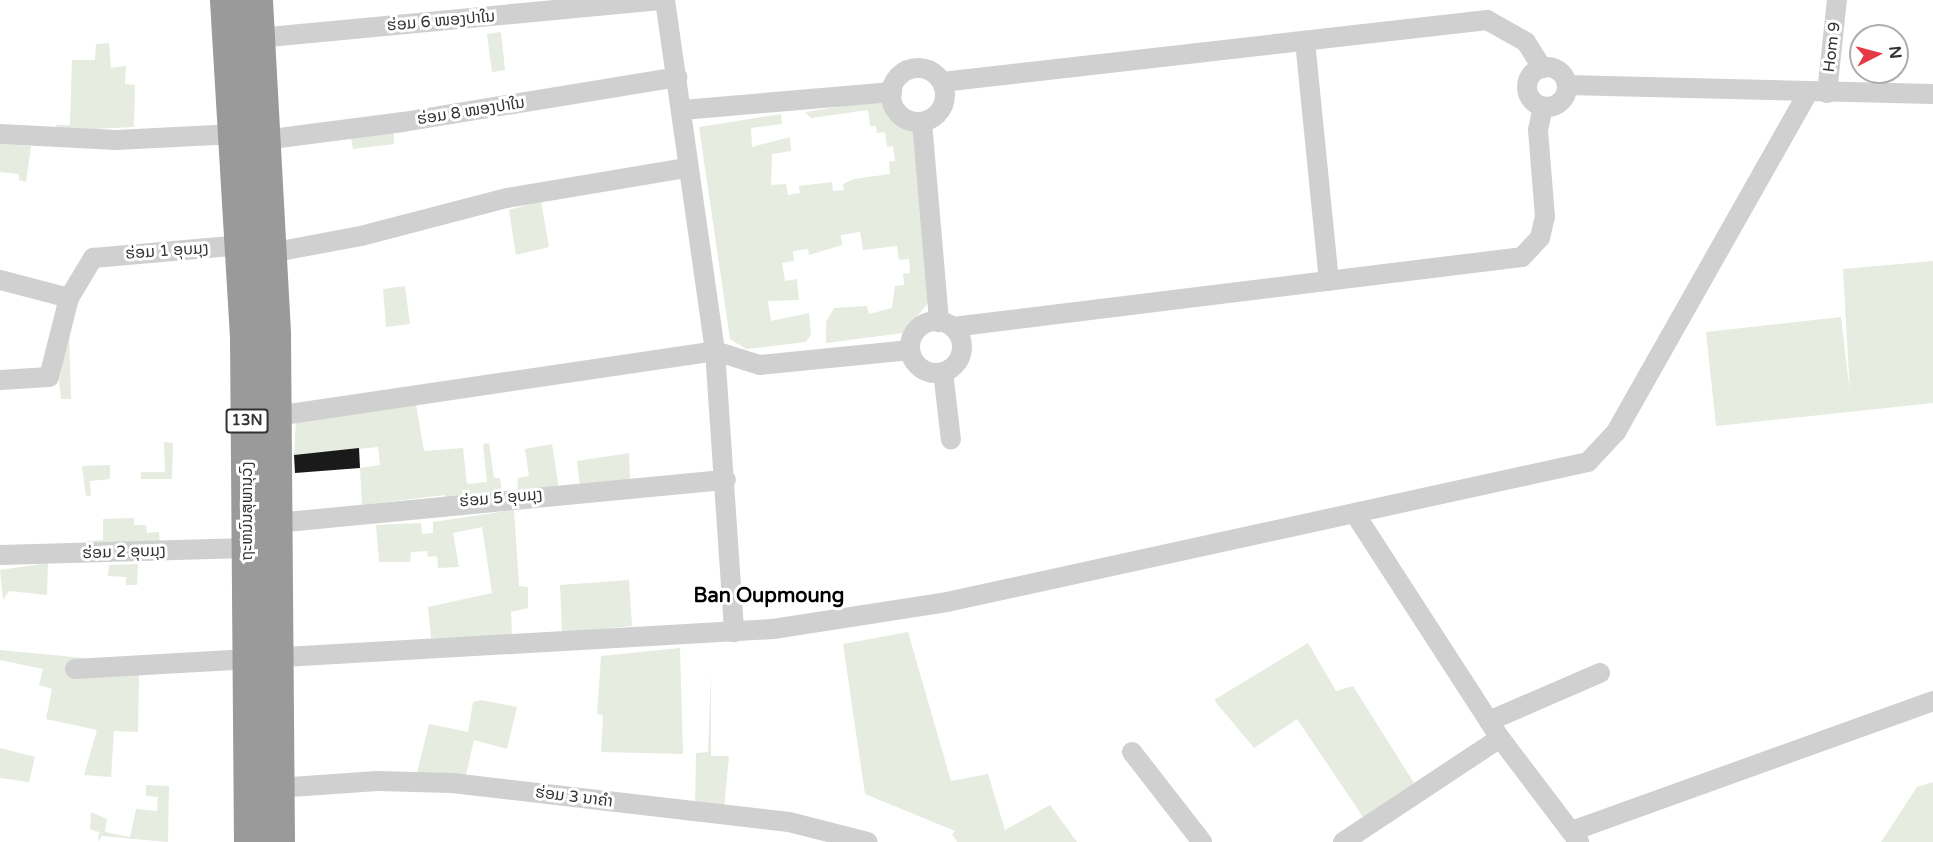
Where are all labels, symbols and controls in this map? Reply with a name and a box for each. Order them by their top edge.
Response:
street label: ຮ່ອມ 6 ໜອງປາໃນ [386,7,496,35]
street label: Hom 9 [1819,21,1845,73]
north arrow [1849,24,1909,84]
text: N [1884,45,1906,60]
street label: ຮ່ອມ 8 ໜອງປາໃນ [416,93,526,129]
street label: ຮ່ອມ 1 ອຸບມຸງ [125,239,209,263]
road number: 13N [224,409,270,433]
street label: ຖະຫນົນສຸພານຸວົງ [237,461,257,561]
street label: ຮ່ອມ 5 ອຸບມຸງ [459,485,543,511]
street label: ຮ່ອມ 2 ອຸບມຸງ [82,541,166,563]
district label: Ban Oupmoung [694,584,844,608]
street label: ຮ່ອມ 3 ນາຄຳ [534,783,614,811]

